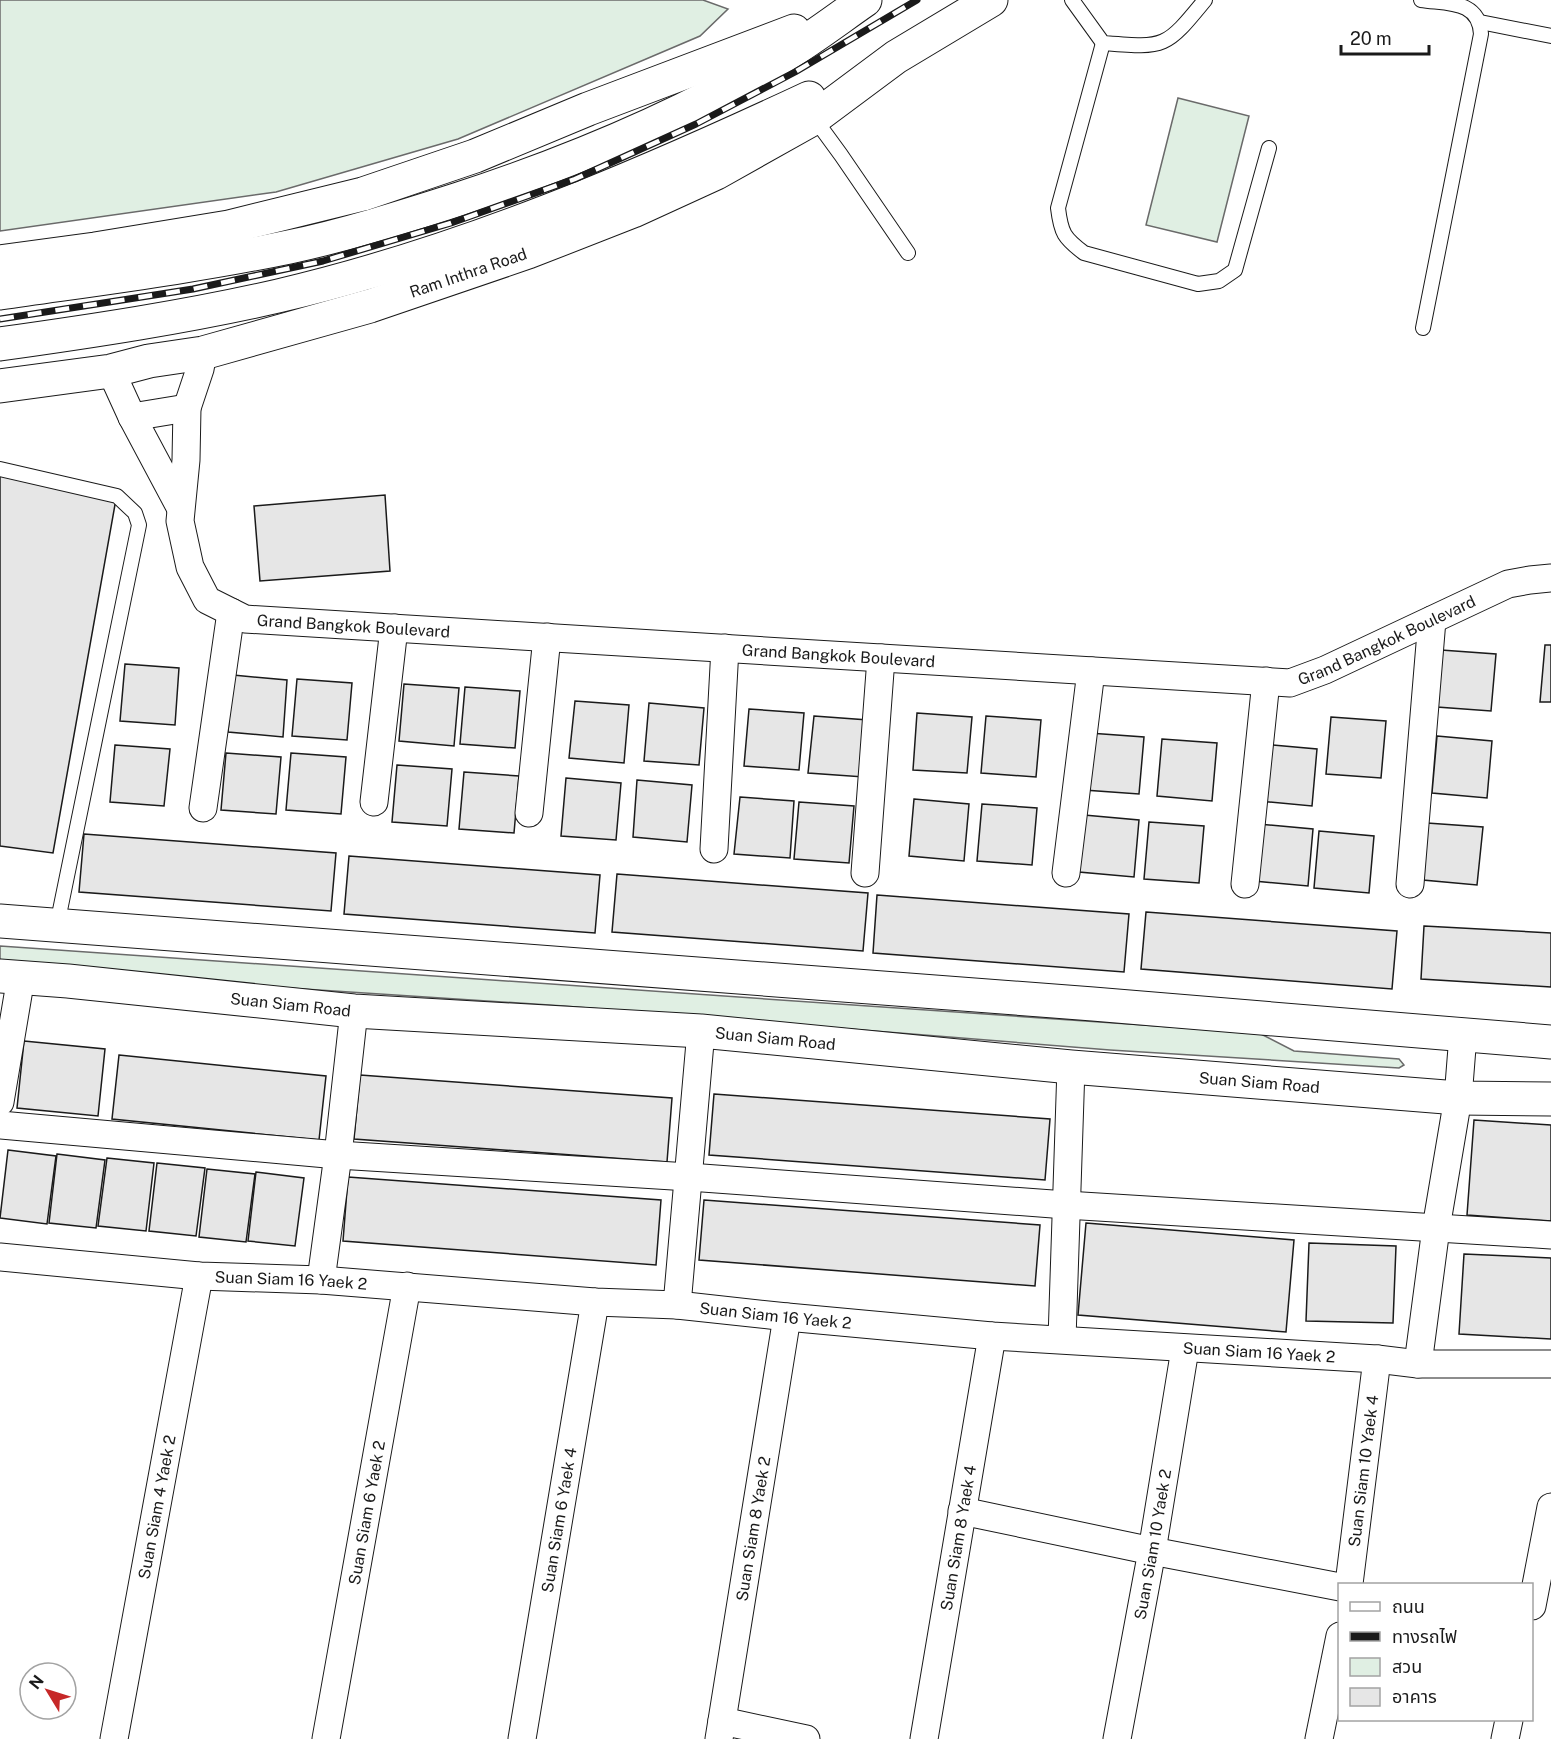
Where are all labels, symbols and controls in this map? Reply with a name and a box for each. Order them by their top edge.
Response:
scale bar [1341,18,1430,56]
text: 20 m [1350,28,1392,49]
street label: Ram Inthra Road [407,244,529,301]
street label: Grand Bangkok Boulevard [1295,591,1478,689]
street label: Grand Bangkok Boulevard [256,610,451,641]
street label: Grand Bangkok Boulevard [741,640,936,671]
street label: Suan Siam Road [229,989,352,1020]
street label: Suan Siam Road [714,1023,837,1054]
street label: Suan Siam Road [1198,1068,1321,1096]
street label: Suan Siam 16 Yaek 2 [214,1267,368,1293]
street label: Suan Siam 16 Yaek 2 [699,1298,852,1332]
street label: Suan Siam 16 Yaek 2 [1182,1338,1336,1366]
street label: Suan Siam 10 Yaek 4 [1344,1394,1382,1548]
street label: Suan Siam 4 Yaek 2 [134,1433,179,1581]
street label: Suan Siam 6 Yaek 2 [344,1439,389,1586]
street label: Suan Siam 6 Yaek 4 [537,1446,580,1594]
street label: Suan Siam 8 Yaek 2 [732,1455,774,1603]
street label: Suan Siam 8 Yaek 4 [936,1464,980,1612]
street label: Suan Siam 10 Yaek 2 [1130,1468,1175,1621]
legend [1338,1583,1533,1721]
text: ถนน [1392,1596,1425,1617]
text: ทางรถไฟ [1392,1626,1457,1647]
text: สวน [1392,1656,1422,1677]
north arrow [18,1661,78,1721]
text: N [25,1671,48,1693]
text: อาคาร [1392,1686,1437,1707]

